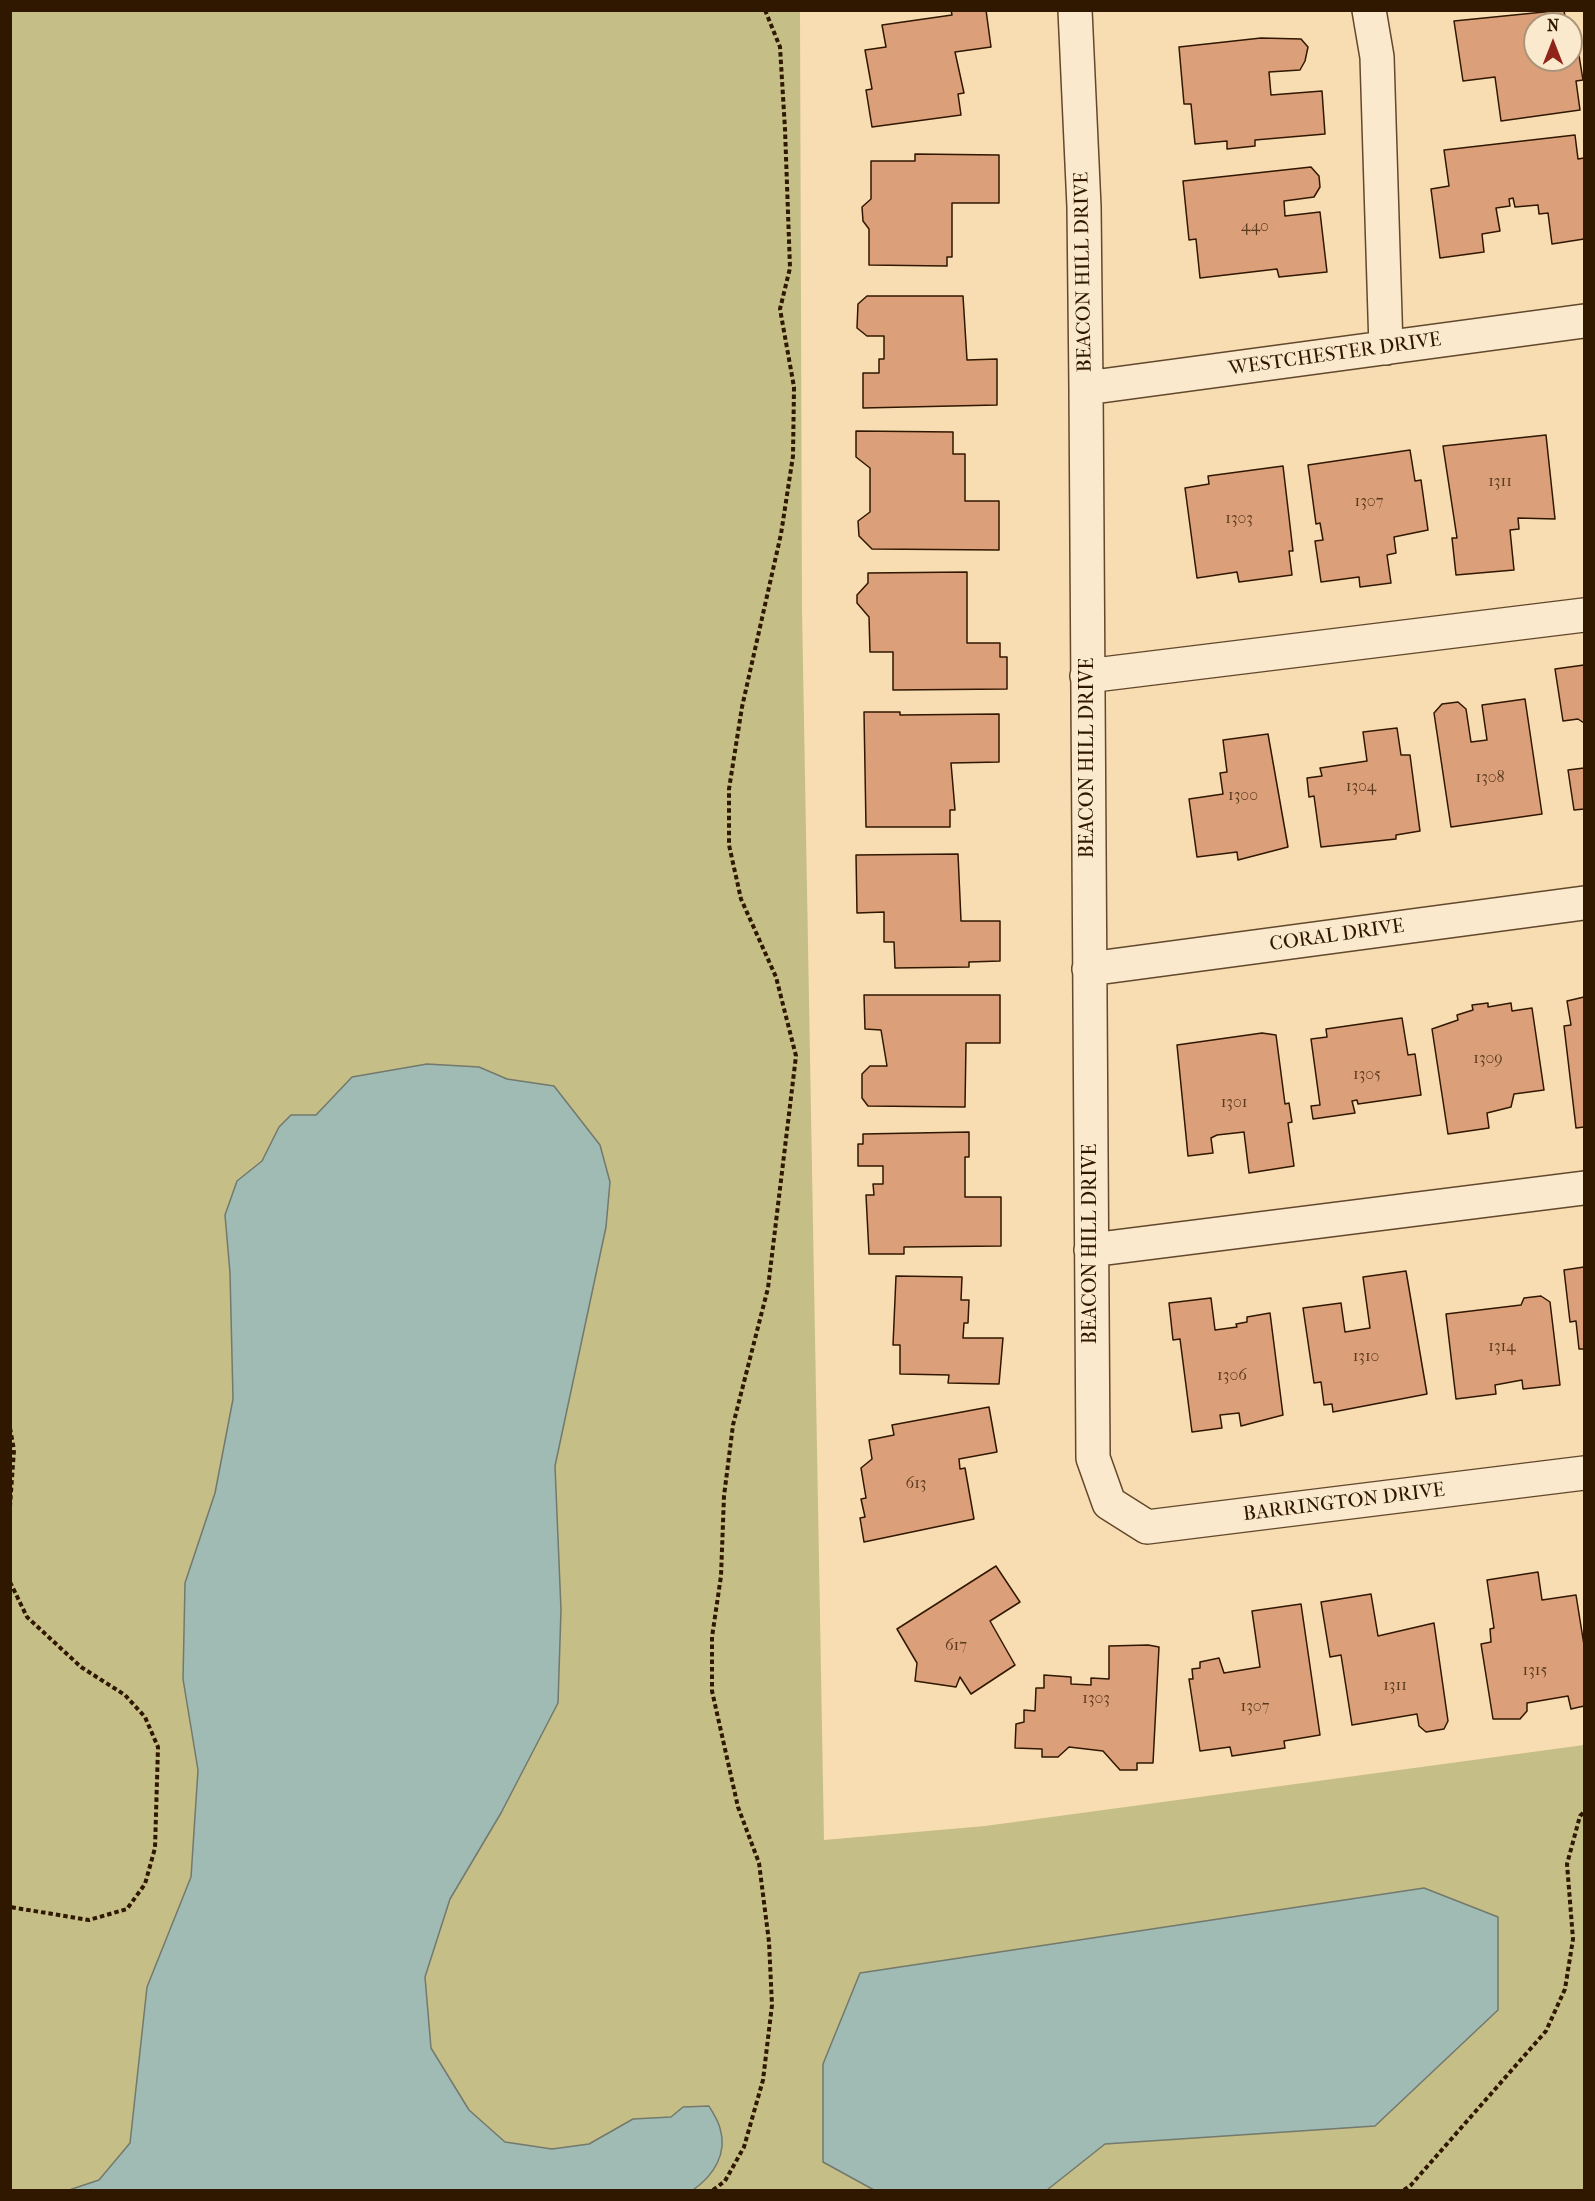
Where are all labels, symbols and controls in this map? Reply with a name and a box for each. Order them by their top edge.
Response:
north arrow [1523,12,1583,72]
text: N [1547,16,1559,35]
street label: BEACON HILL DRIVE [1070,171,1098,373]
house number: 440 [1241,217,1269,237]
street label: WESTCHESTER DRIVE [1227,328,1443,382]
house number: 1311 [1488,472,1512,492]
house number: 1307 [1355,492,1383,512]
house number: 1303 [1225,509,1253,529]
street label: BEACON HILL DRIVE [1076,658,1100,858]
house number: 1308 [1475,768,1505,788]
house number: 1304 [1346,777,1376,797]
house number: 1300 [1228,786,1258,806]
street label: CORAL DRIVE [1268,915,1406,957]
house number: 1309 [1473,1049,1503,1069]
house number: 1305 [1353,1065,1381,1085]
house number: 1301 [1221,1093,1247,1113]
street label: BEACON HILL DRIVE [1079,1144,1103,1344]
house number: 1314 [1488,1337,1516,1357]
house number: 1310 [1353,1347,1379,1367]
house number: 1306 [1217,1366,1247,1386]
house number: 613 [906,1474,926,1494]
street label: BARRINGTON DRIVE [1242,1479,1446,1527]
house number: 617 [945,1636,967,1656]
house number: 1315 [1523,1661,1547,1681]
house number: 1311 [1383,1676,1407,1696]
house number: 1303 [1082,1689,1110,1709]
house number: 1307 [1241,1697,1269,1717]

